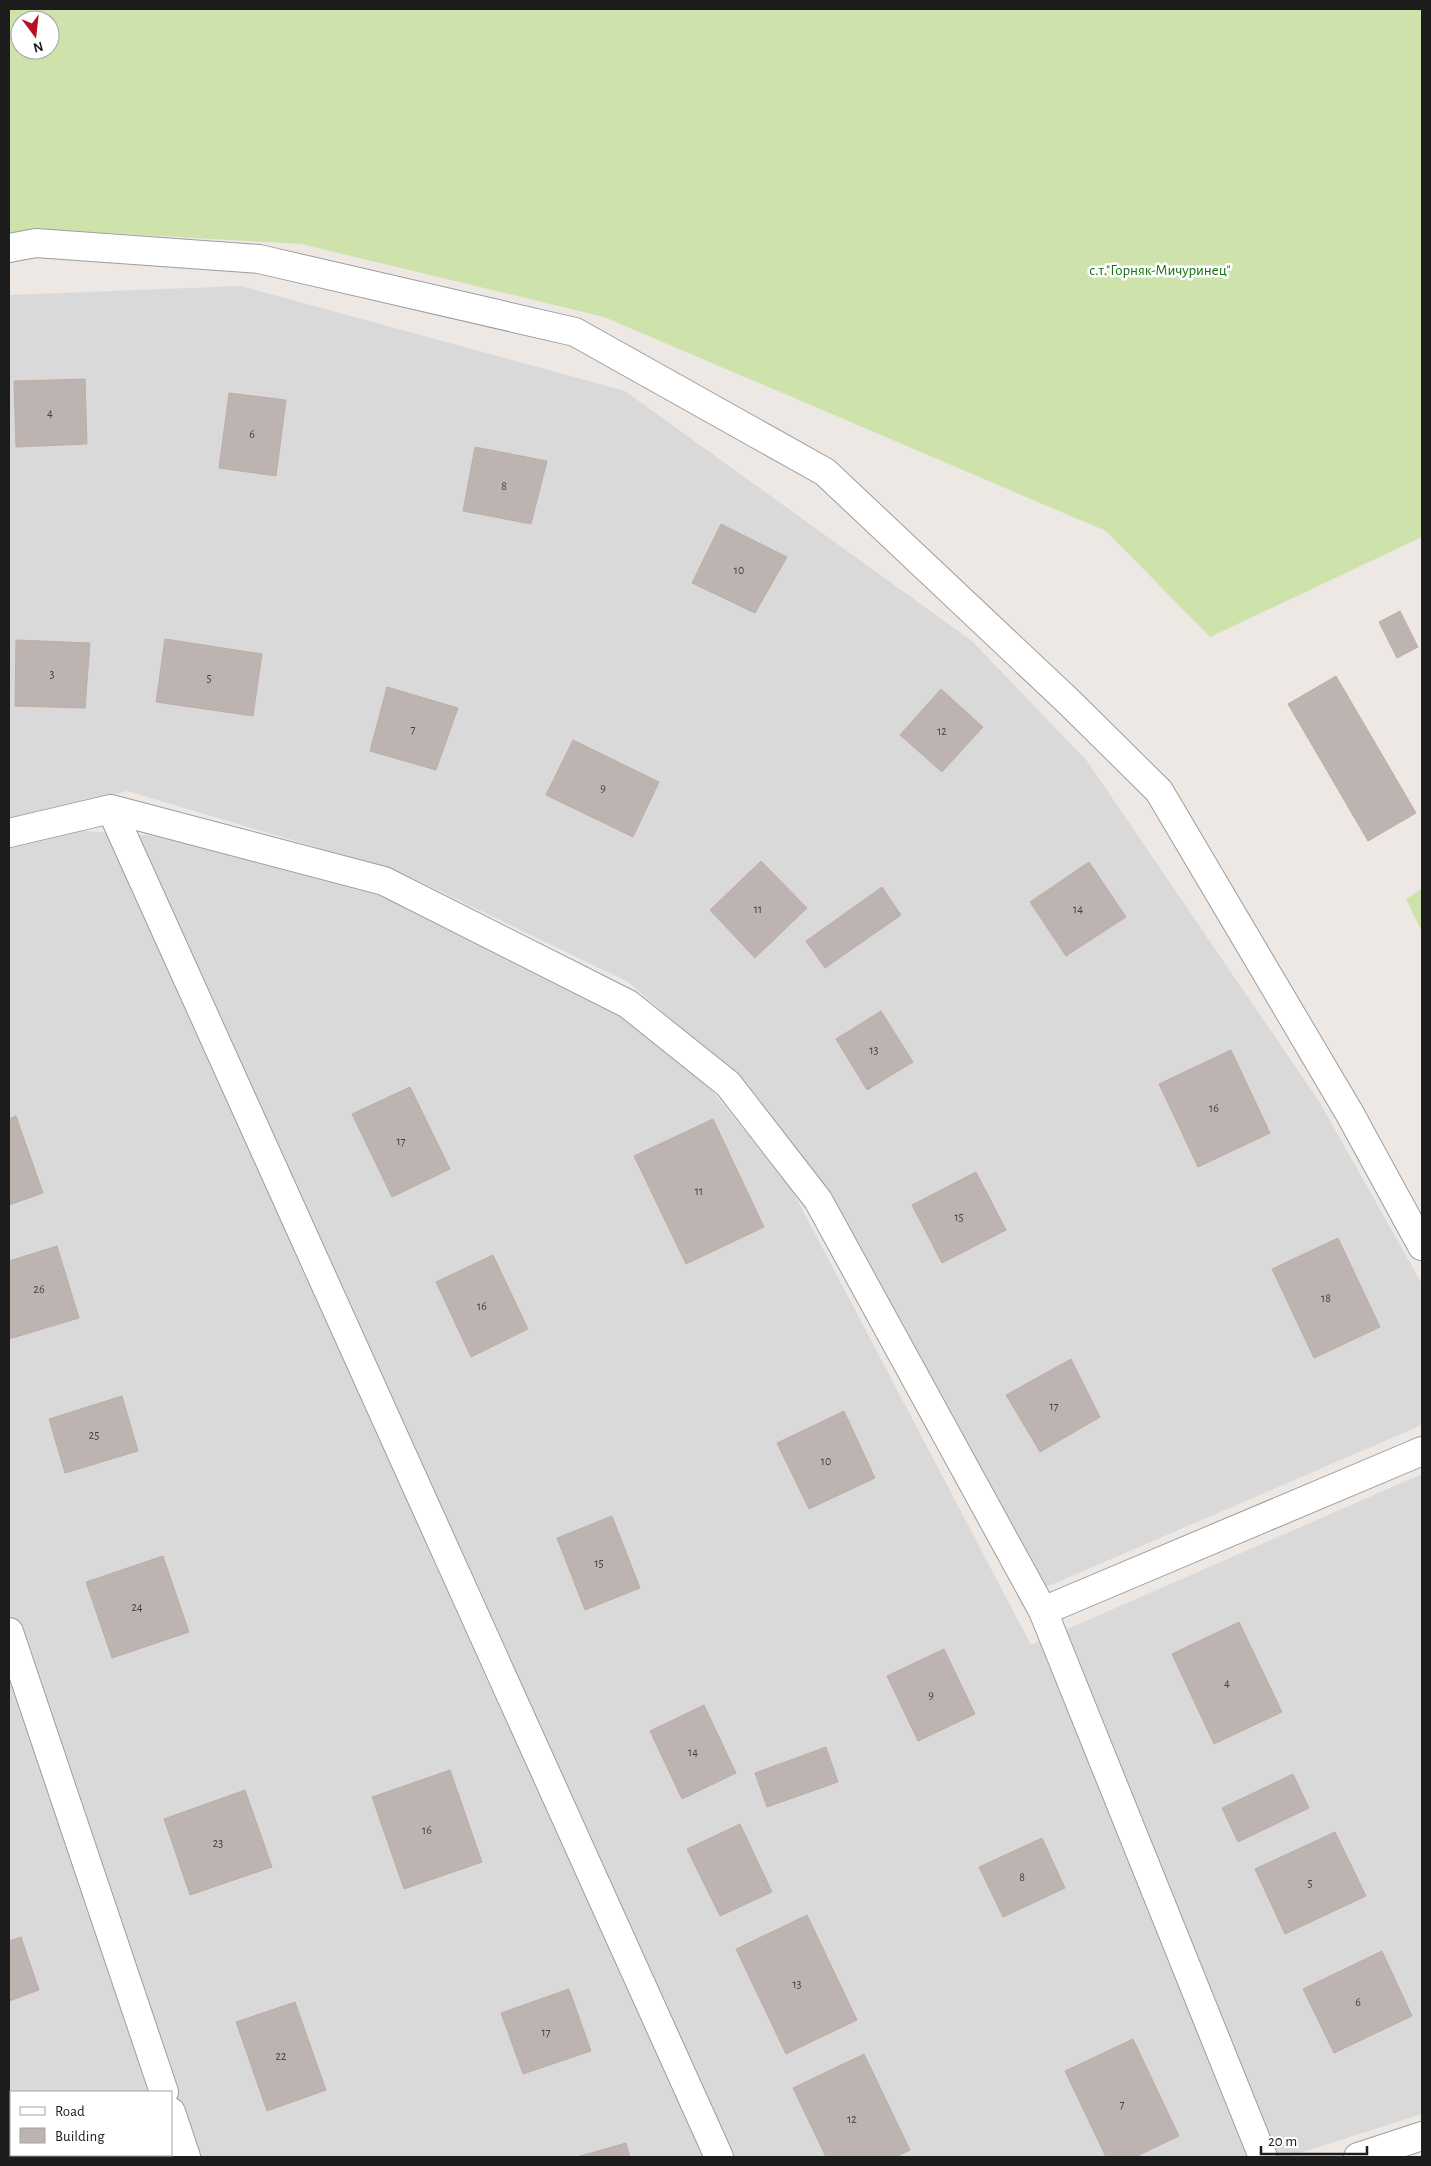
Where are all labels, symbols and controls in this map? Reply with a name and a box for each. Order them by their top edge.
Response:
north arrow [10,10,60,60]
text: N [32,39,45,55]
park label: с.т."Горняк-Мичуринец" [1089,263,1231,278]
house number: 4 [47,407,53,419]
house number: 6 [249,428,255,440]
house number: 8 [501,480,507,492]
house number: 10 [734,564,744,576]
house number: 3 [50,668,55,680]
house number: 5 [206,672,212,684]
house number: 7 [410,723,416,735]
house number: 12 [937,725,947,737]
house number: 9 [600,782,606,794]
house number: 11 [754,903,762,915]
house number: 14 [1073,903,1083,915]
house number: 13 [869,1044,879,1056]
house number: 16 [1209,1102,1219,1114]
house number: 17 [396,1135,406,1147]
house number: 11 [695,1185,703,1197]
house number: 15 [954,1211,964,1223]
house number: 26 [33,1283,45,1295]
house number: 18 [1321,1292,1331,1304]
house number: 16 [477,1300,487,1312]
house number: 17 [1049,1400,1059,1412]
house number: 25 [89,1429,99,1441]
house number: 10 [821,1455,831,1467]
house number: 15 [594,1557,604,1569]
house number: 24 [131,1601,143,1613]
house number: 4 [1224,1677,1230,1689]
house number: 9 [928,1689,934,1701]
house number: 14 [688,1746,698,1758]
house number: 16 [422,1824,432,1836]
house number: 23 [213,1837,223,1849]
house number: 8 [1019,1871,1025,1883]
house number: 5 [1307,1877,1313,1889]
house number: 13 [792,1978,802,1990]
house number: 6 [1355,1996,1361,2008]
house number: 17 [541,2026,551,2038]
house number: 22 [276,2050,287,2062]
legend [10,2091,172,2156]
house number: 7 [1119,2098,1125,2110]
text: Road [55,2104,85,2119]
house number: 12 [847,2113,857,2125]
scale bar [1261,2124,1367,2156]
text: Building [55,2129,105,2144]
text: 20 m [1268,2134,1297,2149]

